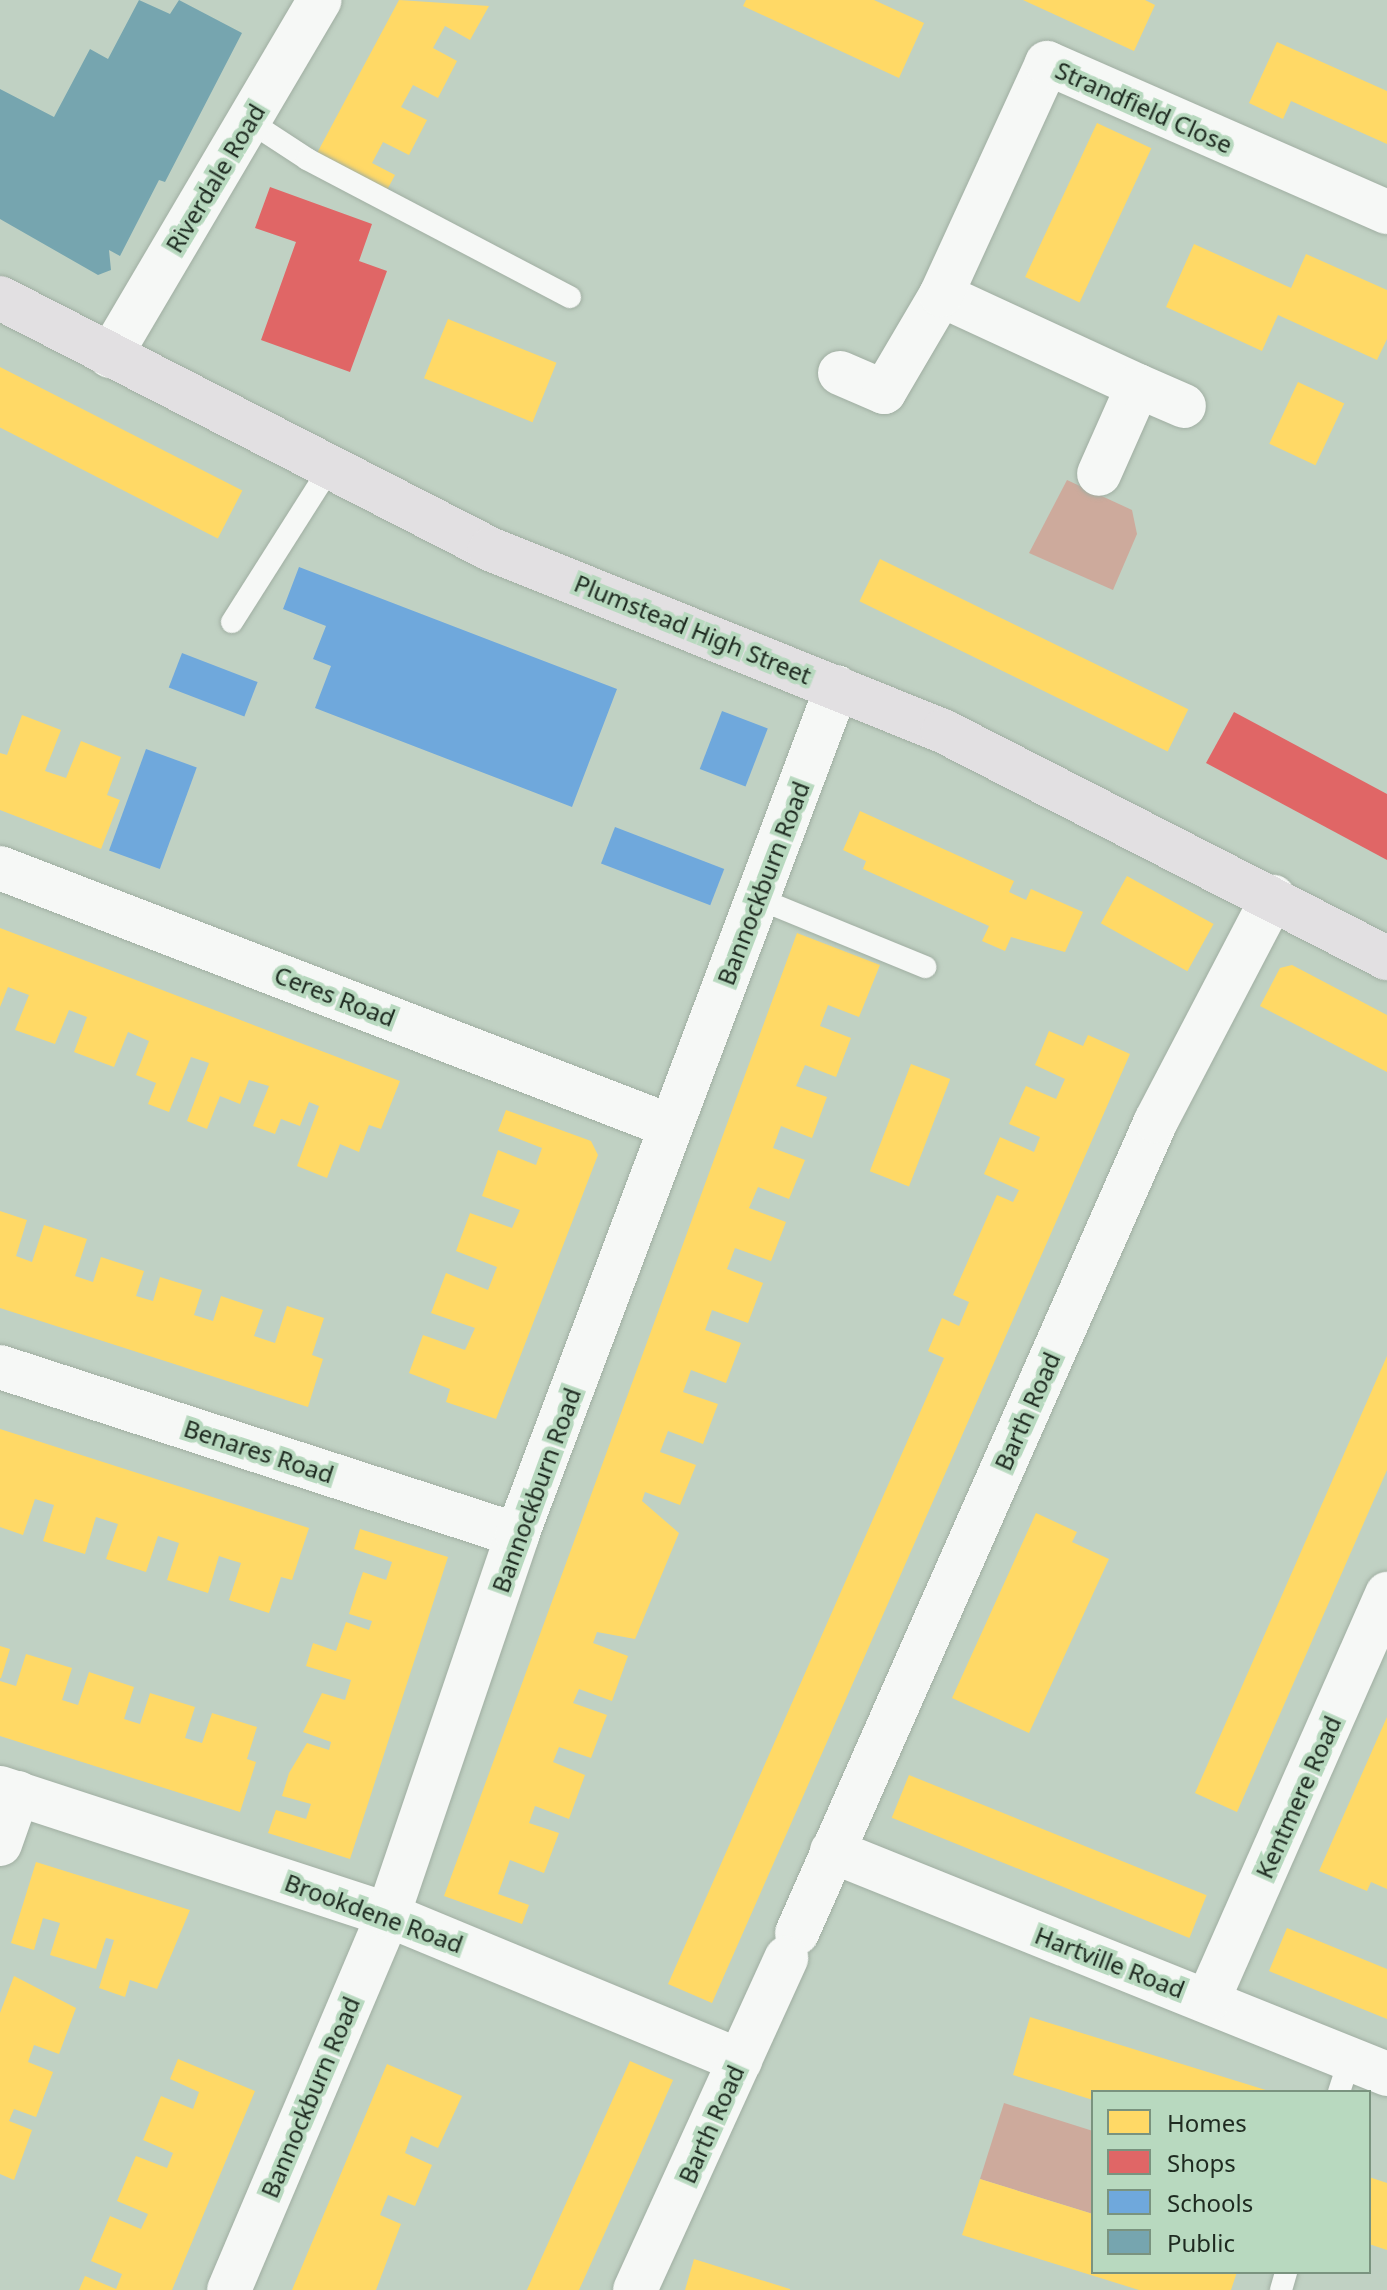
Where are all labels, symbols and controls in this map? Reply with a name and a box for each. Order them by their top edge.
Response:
street label: Strandfield Close [1051,55,1237,159]
street label: Riverdale Road [159,99,271,257]
street label: Plumstead High Street [570,568,816,690]
street label: Bannockburn Road [711,777,815,989]
street label: Ceres Road [271,960,399,1032]
street label: Barth Road [988,1347,1066,1475]
street label: Bannockburn Road [486,1384,586,1596]
street label: Benares Road [180,1413,338,1489]
street label: Kentmere Road [1249,1711,1347,1883]
street label: Brookdene Road [281,1867,467,1959]
street label: Hartville Road [1031,1920,1189,2004]
street label: Bannockburn Road [255,1992,365,2202]
street label: Barth Road [672,2060,750,2188]
legend [1091,2090,1371,2274]
text: Homes [1167,2106,1247,2139]
text: Shops [1167,2146,1236,2179]
text: Schools [1167,2186,1253,2219]
text: Public [1167,2226,1235,2259]

